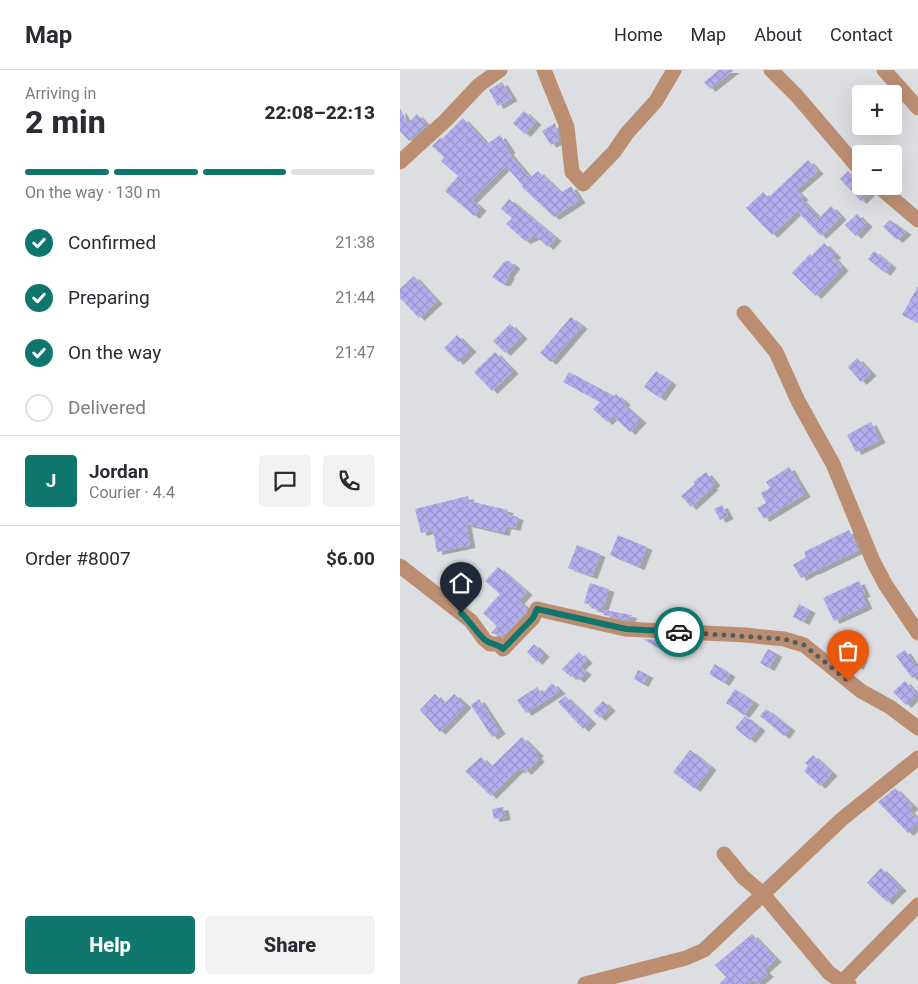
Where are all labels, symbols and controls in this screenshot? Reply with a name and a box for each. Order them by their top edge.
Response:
text: Map [25,21,72,49]
text: Home [614,24,663,45]
text: Map [691,24,726,45]
text: About [754,24,802,45]
text: Contact [830,24,893,45]
text: Arriving in [25,84,96,103]
map controls [852,85,902,195]
button: + [852,85,902,135]
text: 22:08–22:13 [264,101,375,124]
text: 2 min [25,103,106,141]
button: − [852,145,902,195]
text: On the way · 130 m [25,183,161,202]
icon: check [25,229,53,257]
text: Confirmed [68,231,156,254]
text: 21:38 [335,233,375,252]
icon: check [25,284,53,312]
text: Preparing [68,286,150,309]
text: 21:44 [335,288,375,307]
icon: check [25,339,53,367]
text: On the way [68,341,161,364]
text: 21:47 [335,343,375,362]
text: Delivered [68,396,146,419]
button: chat [259,455,311,507]
button: phone [323,455,375,507]
text: Jordan [89,460,149,483]
text: J [46,469,56,492]
text: Courier · 4.4 [89,483,175,502]
text: Order #8007 [25,547,131,570]
text: $6.00 [326,547,375,570]
pin [440,562,482,613]
icon: home [447,569,475,597]
courier [654,607,704,657]
icon: car [665,618,693,646]
pin [827,630,869,681]
icon: bag [834,637,862,665]
button: Help [25,916,195,974]
button: Share [205,916,375,974]

